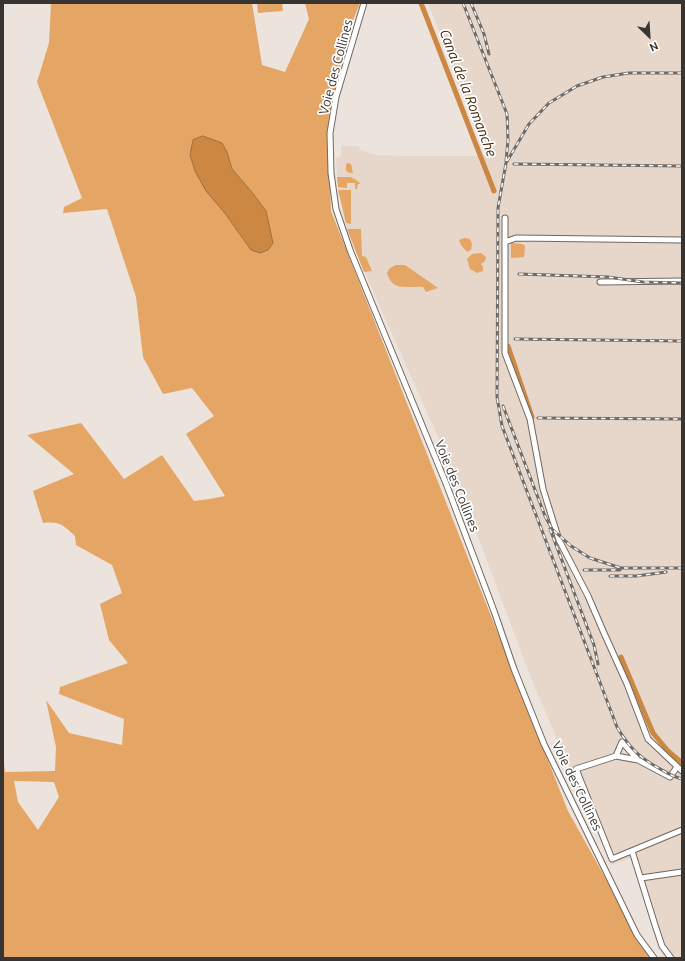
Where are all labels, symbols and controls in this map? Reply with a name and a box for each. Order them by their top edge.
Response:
north arrow [629,16,669,56]
street label: Voie des Collines [316,18,356,116]
water label: Canal de la Romanche [436,27,500,159]
text: N [648,40,660,54]
street label: Voie des Collines [431,438,483,534]
street label: Voie des Collines [549,739,605,833]

